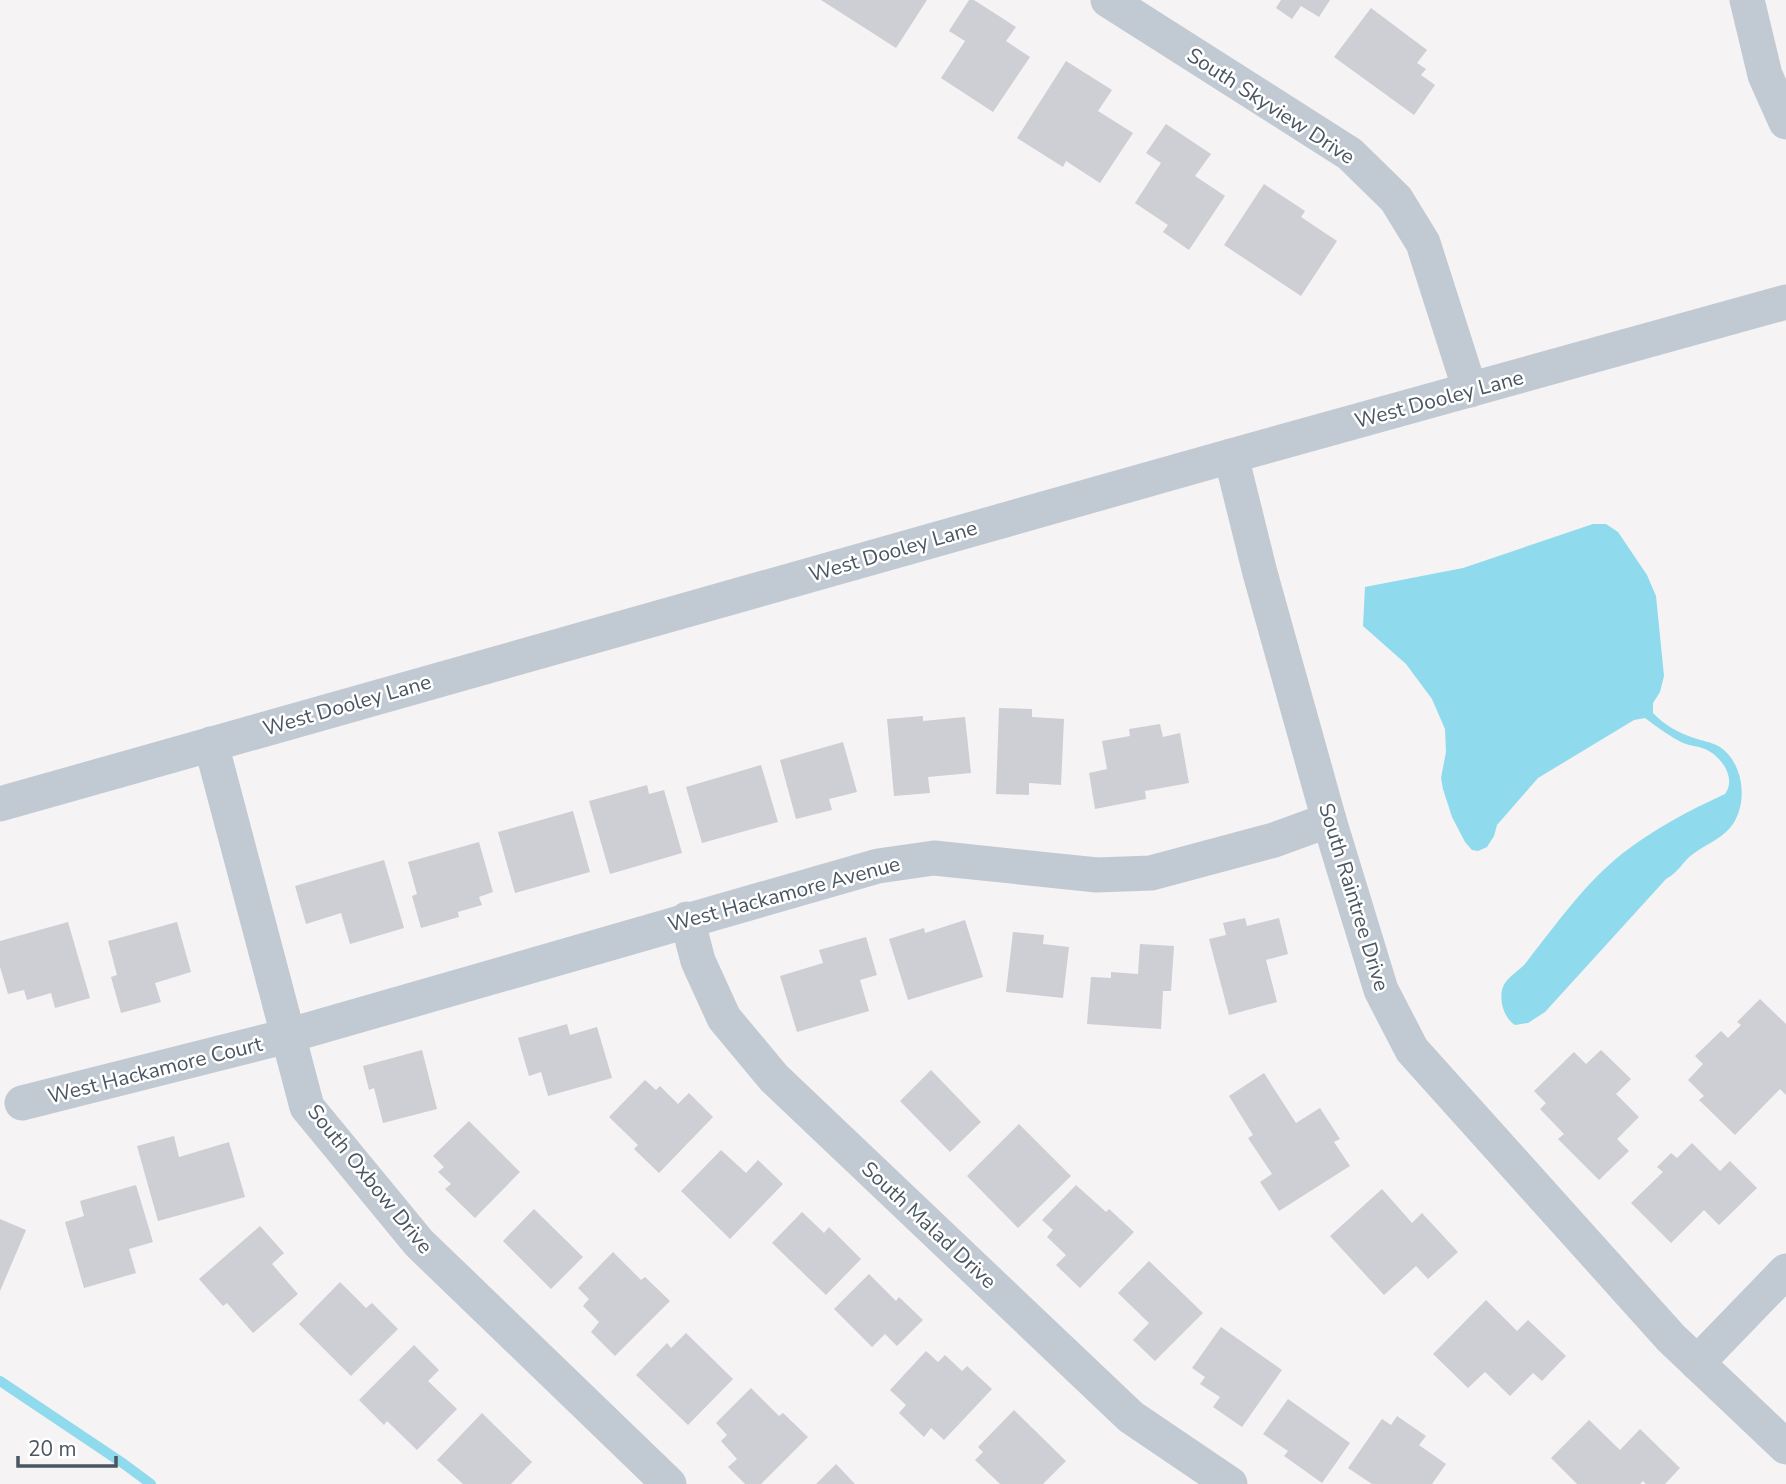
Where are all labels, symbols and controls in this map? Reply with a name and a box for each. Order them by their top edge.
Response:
street label: South Skyview Drive [1182,41,1360,171]
street label: West Dooley Lane [1351,363,1527,435]
street label: West Dooley Lane [806,514,980,588]
street label: West Dooley Lane [260,668,434,742]
street label: South Raintree Drive [1312,800,1396,994]
street label: West Hackamore Avenue [665,850,903,938]
street label: West Hackamore Court [45,1030,266,1110]
street label: South Oxbow Drive [301,1098,439,1260]
street label: South Malad Drive [855,1155,1003,1295]
scale bar [18,1424,116,1468]
text: 20 m [28,1435,77,1463]

